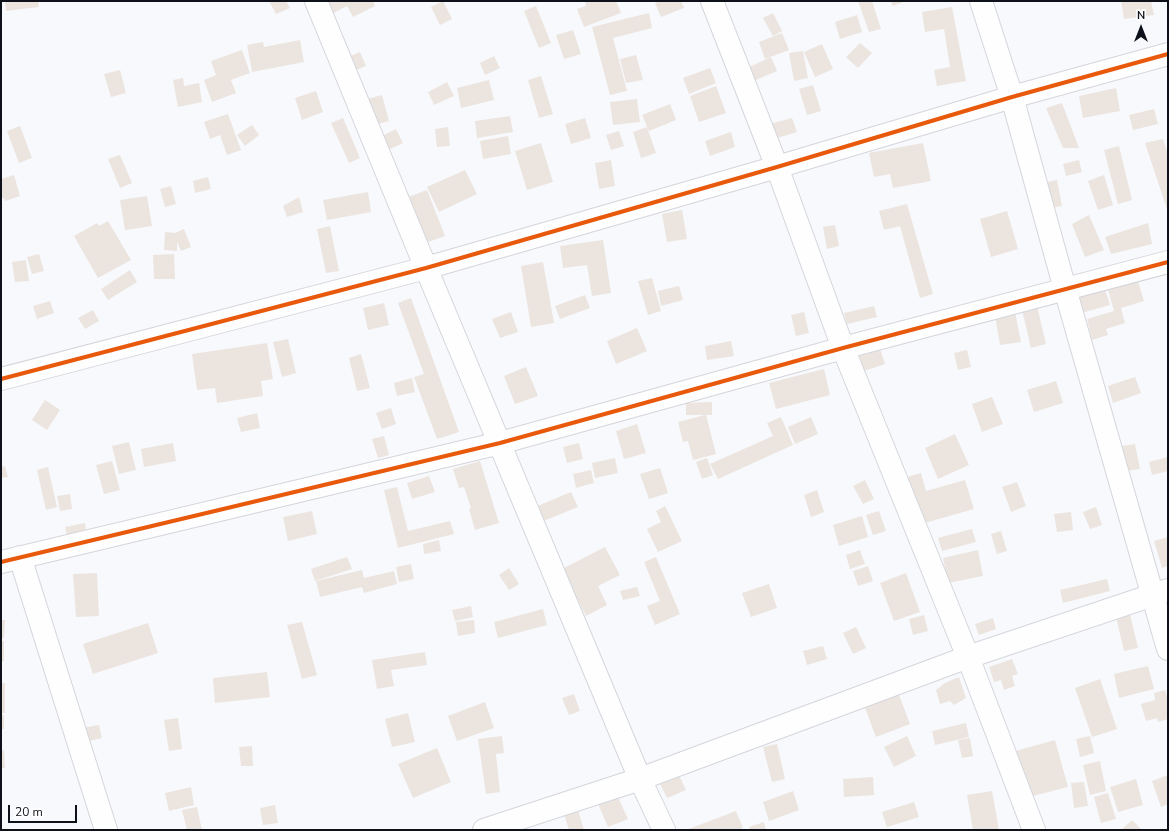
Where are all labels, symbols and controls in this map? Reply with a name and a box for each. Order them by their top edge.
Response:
north arrow [1121,8,1161,48]
text: N [1137,8,1145,23]
scale bar [10,797,79,823]
text: 20 m [15,804,43,820]

